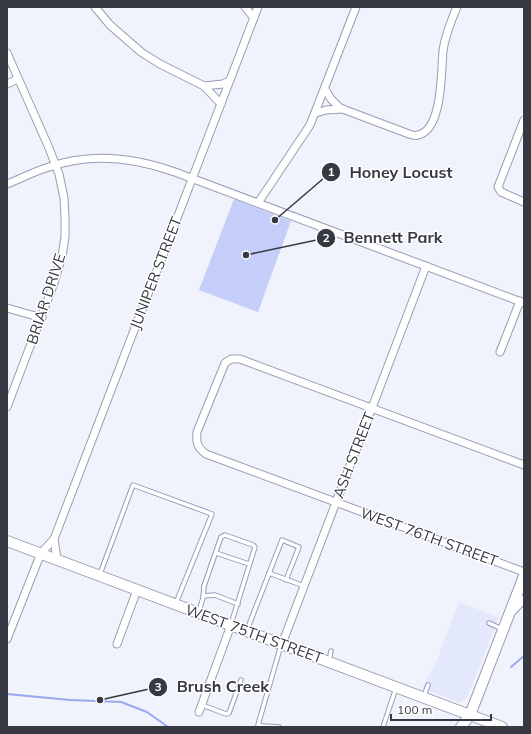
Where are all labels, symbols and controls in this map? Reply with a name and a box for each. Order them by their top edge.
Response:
callout: Honey Locust [321,158,460,186]
text: Honey Locust [349,162,453,182]
text: 1 [327,164,335,179]
street label: JUNIPER STREET [125,214,186,332]
callout: Bennett Park [316,224,451,252]
text: Bennett Park [343,227,444,247]
text: 2 [322,230,330,245]
street label: BRIAR DRIVE [22,251,69,347]
street label: ASH STREET [328,409,379,501]
street label: WEST 76TH STREET [358,503,501,570]
street label: WEST 75TH STREET [183,600,326,667]
callout: Brush Creek [148,673,277,701]
text: Brush Creek [177,676,270,696]
text: 3 [154,679,162,694]
scale bar [391,696,491,722]
text: 100 m [397,702,432,717]

